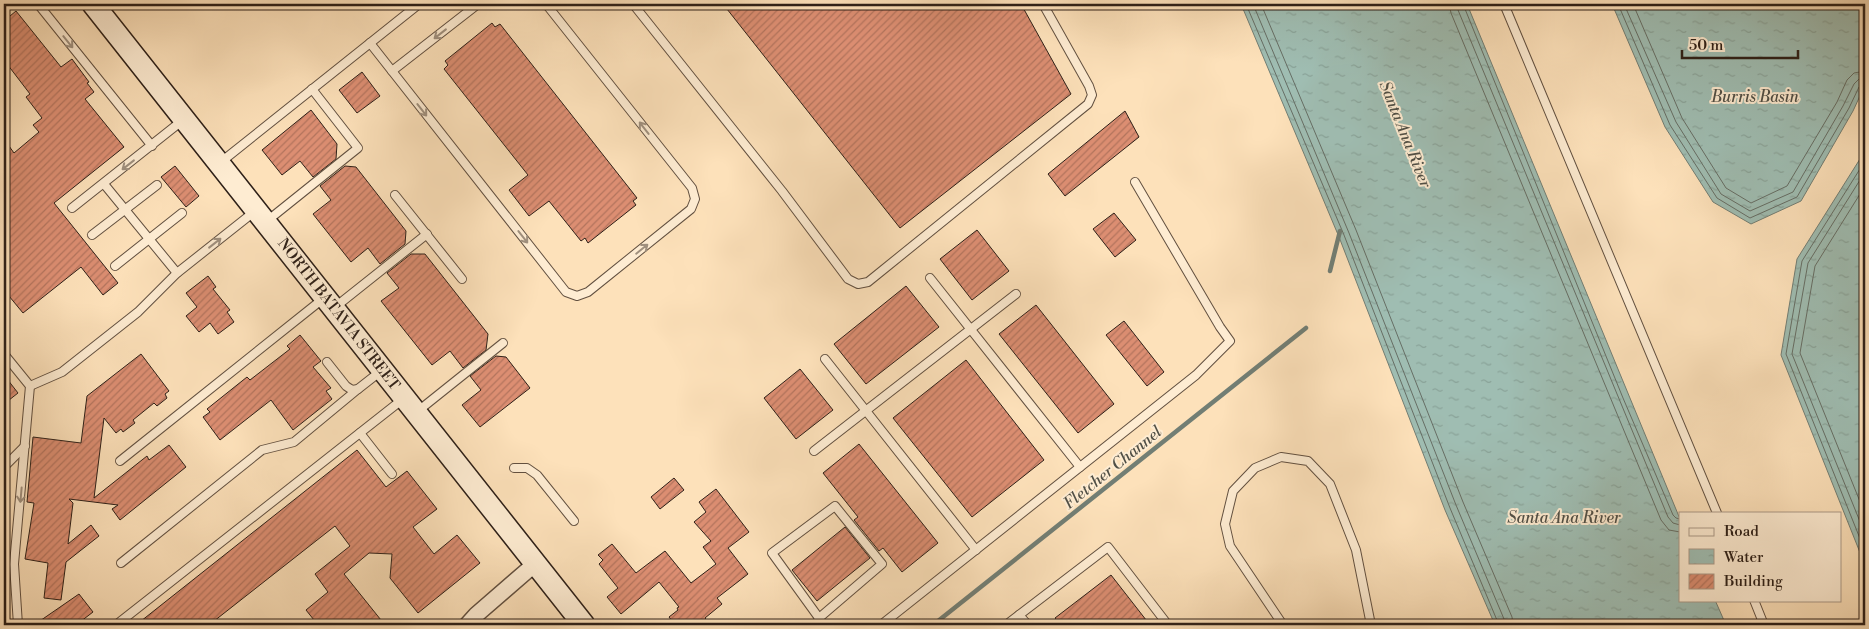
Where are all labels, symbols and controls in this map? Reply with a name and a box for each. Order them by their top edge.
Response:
one-way arrow [434,28,447,39]
scale bar [1682,28,1798,60]
one-way arrow [63,35,74,48]
text: 50 m [1689,36,1723,55]
water label: Santa Ana River [1375,78,1436,192]
water label: Burris Basin [1710,87,1800,107]
one-way arrow [417,103,428,116]
one-way arrow [639,122,650,135]
one-way arrow [122,159,135,170]
one-way arrow [517,230,528,243]
street label: NORTH BATAVIA STREET [273,234,404,394]
one-way arrow [208,238,222,248]
one-way arrow [635,243,648,254]
water label: Fletcher Channel [1059,421,1167,514]
one-way arrow [16,487,25,503]
water label: Santa Ana River [1507,508,1622,528]
legend [1679,512,1842,602]
text: Road [1724,522,1759,541]
text: Water [1723,548,1764,567]
text: Building [1723,572,1783,591]

